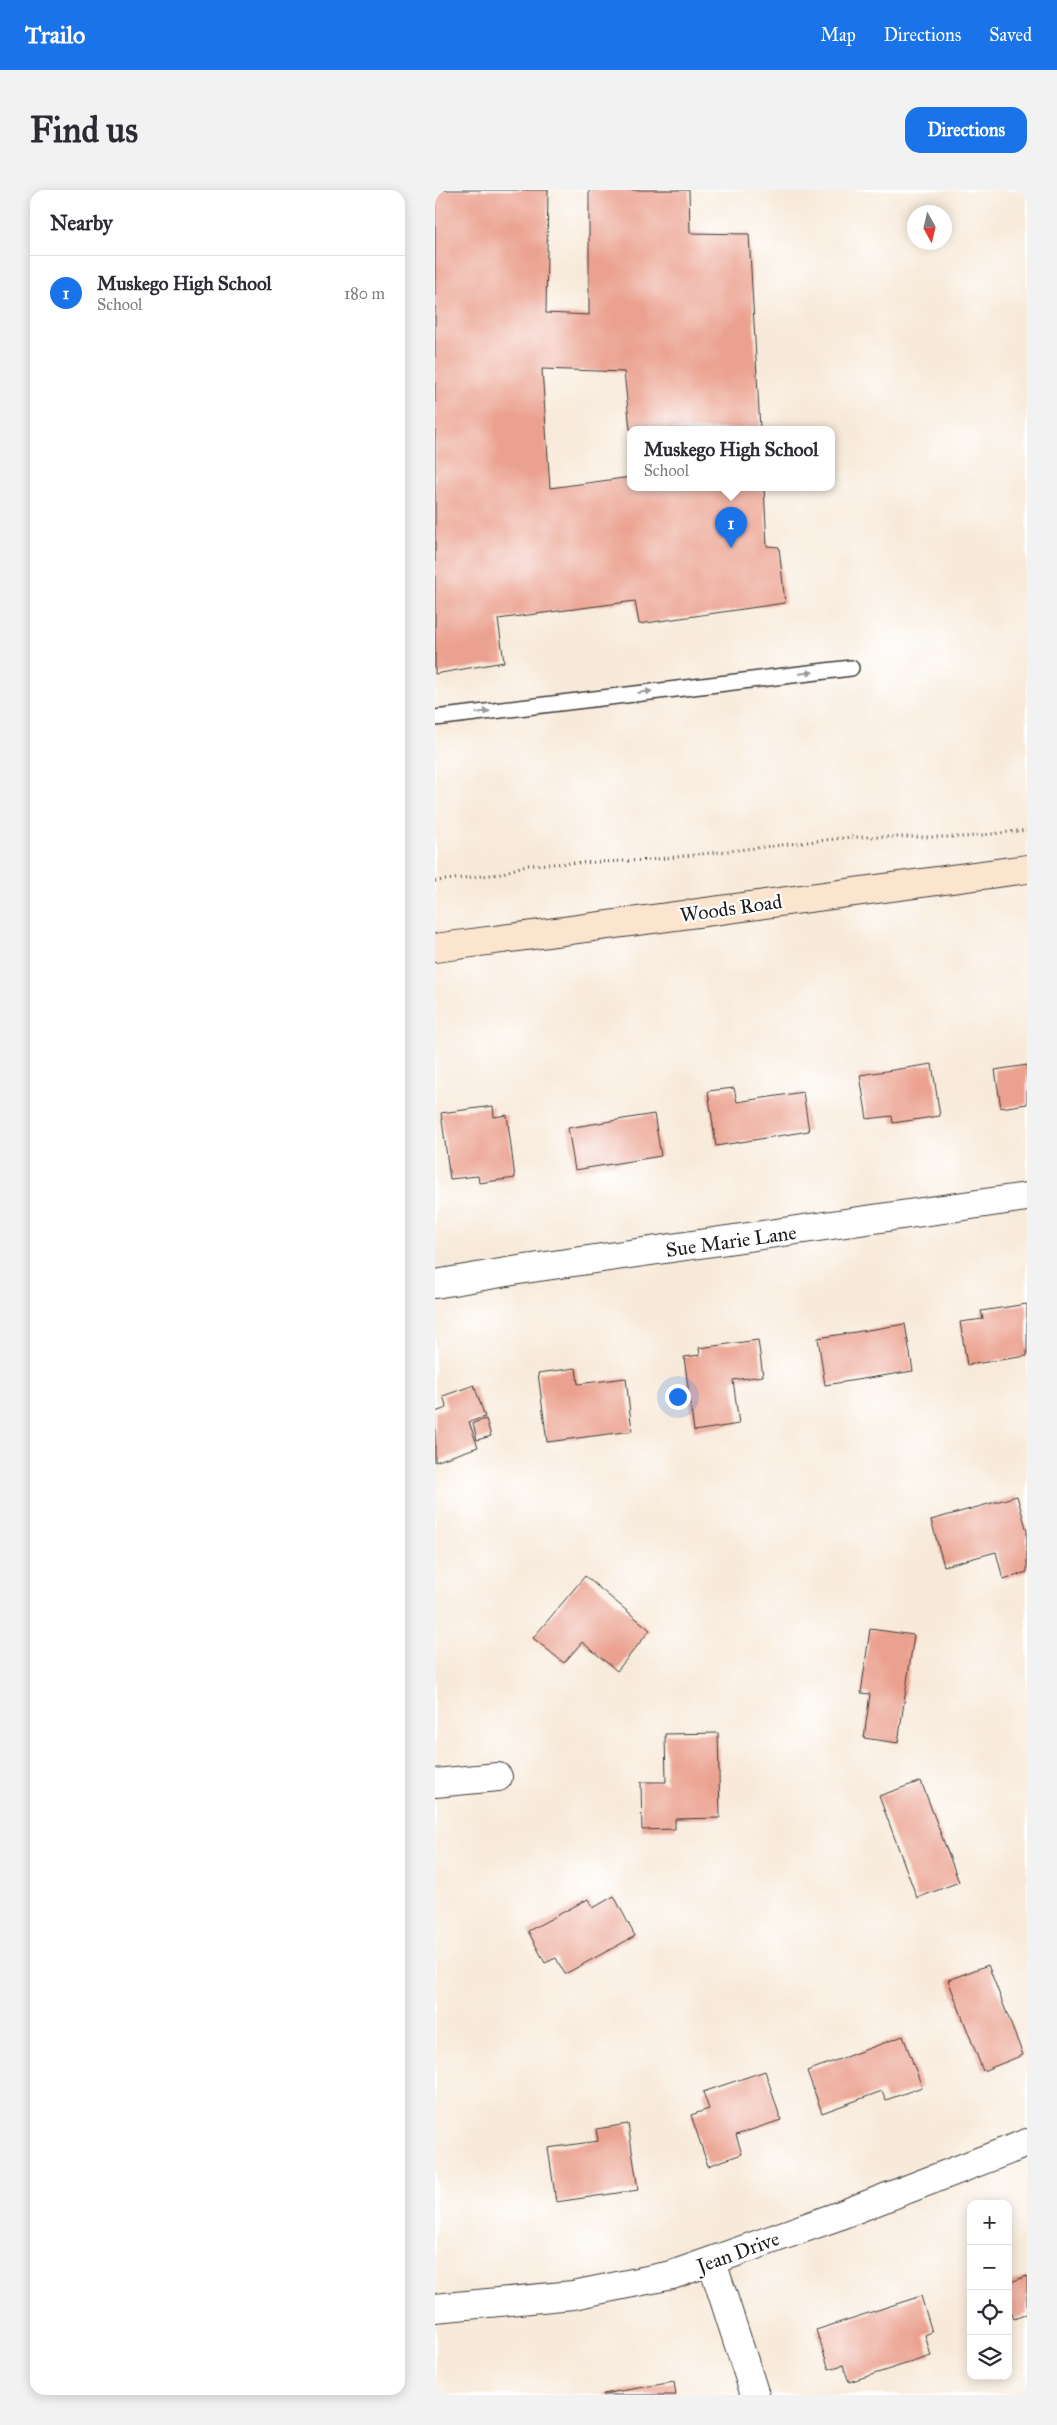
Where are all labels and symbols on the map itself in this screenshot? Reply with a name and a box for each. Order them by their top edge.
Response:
north arrow [907,205,952,250]
pin: 1 [715,507,747,548]
one-way arrow [798,669,814,677]
one-way arrow [637,688,653,696]
one-way arrow [476,708,492,716]
street label: Woods Road [678,889,784,927]
street label: Sue Marie Lane [664,1220,798,1262]
your location [665,1384,691,1410]
street label: Jean Drive [692,2226,783,2280]

